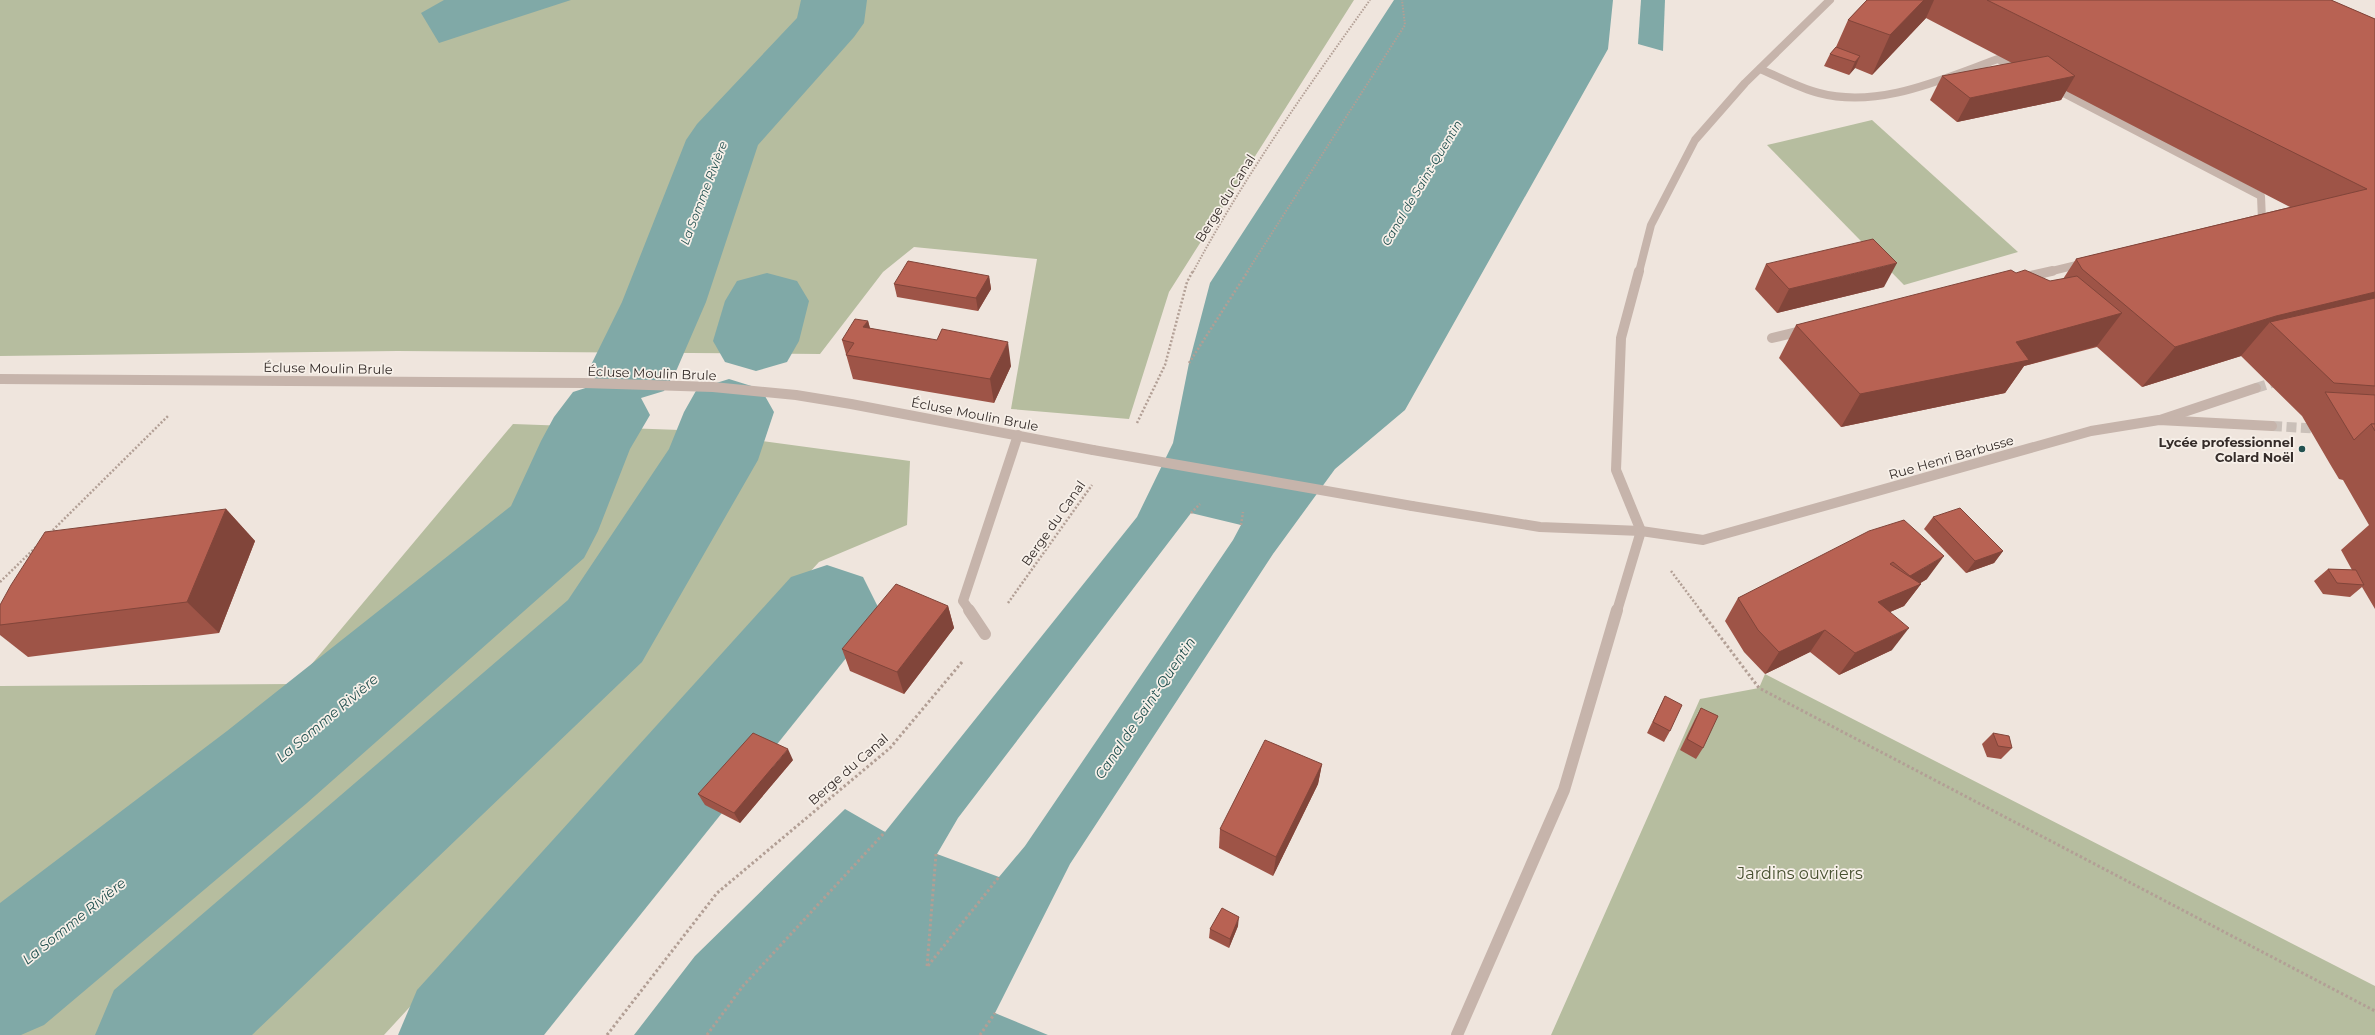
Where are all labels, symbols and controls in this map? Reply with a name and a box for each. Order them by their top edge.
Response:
water label: Canal de Saint-Quentin [1378,117,1465,248]
water label: La Somme Rivière [677,139,730,247]
street label: Berge du Canal [1192,151,1258,245]
street label: Écluse Moulin Brule [263,359,393,377]
street label: Écluse Moulin Brule [587,363,717,383]
street label: Écluse Moulin Brule [910,394,1040,434]
street label: Rue Henri Barbusse [1887,431,2015,483]
place label: Lycée professionnel Colard Noël [2158,434,2294,465]
marker: Lycée professionnel Colard Noël [2297,444,2307,454]
street label: Berge du Canal [1018,477,1088,569]
water label: Canal de Saint-Quentin [1091,633,1199,783]
water label: La Somme Rivière [272,670,382,766]
street label: Berge du Canal [805,730,891,808]
park label: Jardins ouvriers [1736,864,1863,883]
water label: La Somme Rivière [19,874,129,968]

